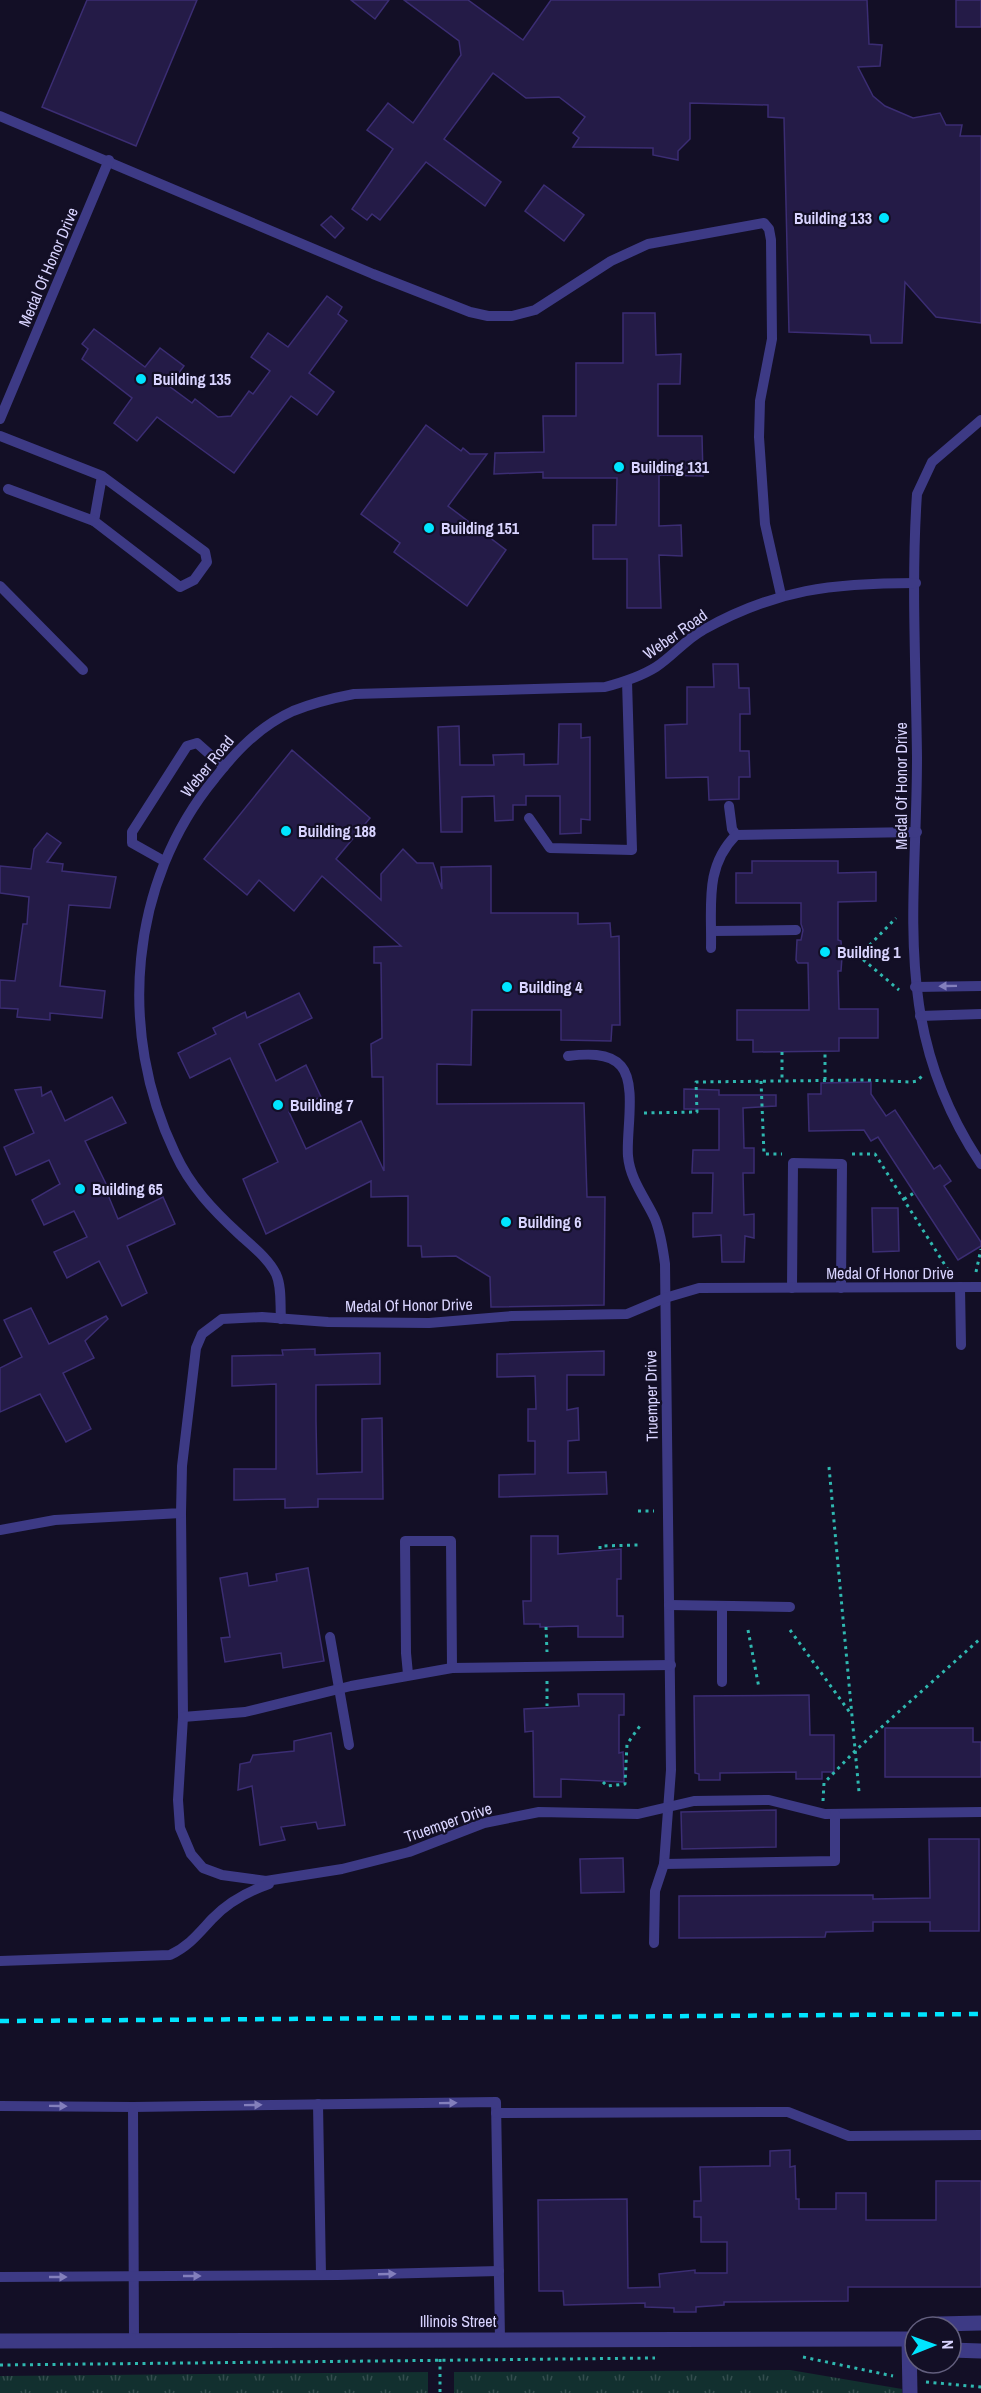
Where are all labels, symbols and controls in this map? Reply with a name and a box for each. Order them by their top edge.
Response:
street label: Medal Of Honor Drive [13,204,83,330]
place label: Building 133 [794,207,872,229]
marker: Building 133 [877,211,891,225]
place label: Building 135 [153,368,231,390]
marker: Building 135 [134,372,148,386]
place label: Building 131 [631,456,710,478]
marker: Building 131 [612,460,626,474]
place label: Building 151 [441,517,520,539]
marker: Building 151 [422,521,436,535]
street label: Weber Road [639,604,711,664]
street label: Medal Of Honor Drive [890,722,912,850]
street label: Weber Road [175,731,239,801]
place label: Building 188 [298,820,376,842]
marker: Building 188 [279,824,293,838]
place label: Building 1 [837,941,901,963]
marker: Building 1 [818,945,832,959]
place label: Building 4 [519,976,583,998]
marker: Building 4 [500,980,514,994]
one-way arrow [938,981,957,991]
place label: Building 7 [290,1094,353,1116]
marker: Building 7 [271,1098,285,1112]
place label: Building 65 [92,1178,163,1200]
marker: Building 65 [73,1182,87,1196]
place label: Building 6 [518,1211,581,1233]
marker: Building 6 [499,1215,513,1229]
street label: Medal Of Honor Drive [826,1262,954,1284]
street label: Medal Of Honor Drive [345,1293,473,1317]
street label: Truemper Drive [639,1350,663,1442]
street label: Truemper Drive [401,1797,495,1847]
one-way arrow [439,2098,458,2108]
one-way arrow [244,2100,263,2110]
one-way arrow [49,2101,68,2111]
one-way arrow [378,2269,397,2279]
one-way arrow [183,2271,202,2281]
one-way arrow [49,2272,68,2282]
street label: Illinois Street [420,2310,497,2332]
north arrow [903,2315,963,2375]
text: N [937,2340,959,2350]

